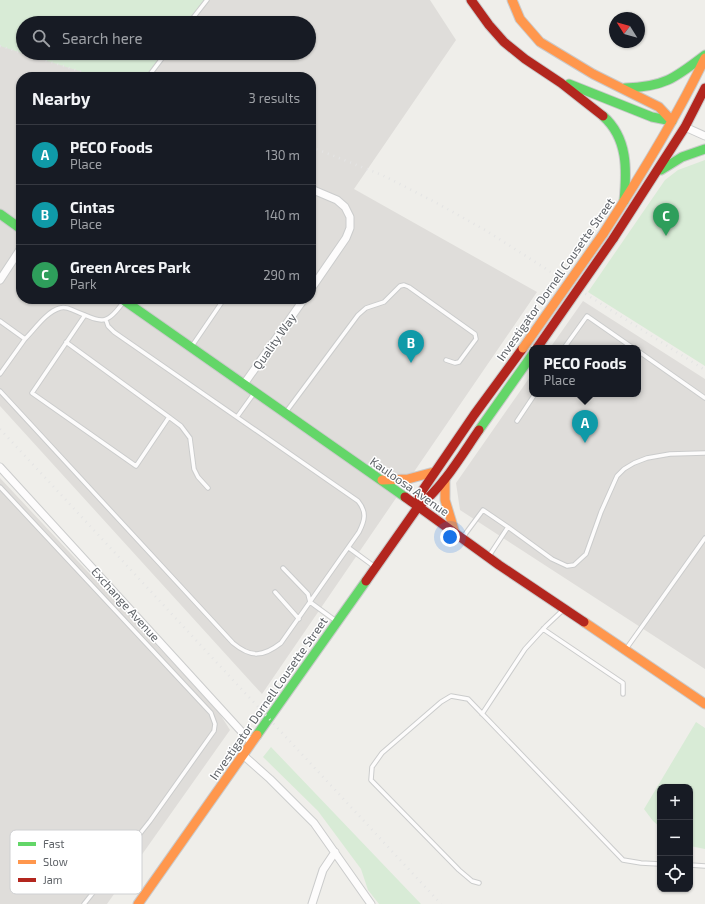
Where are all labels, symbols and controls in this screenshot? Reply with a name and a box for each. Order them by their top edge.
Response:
north arrow [609,12,645,48]
search box [16,16,316,60]
icon: search [30,27,52,49]
text: Search here [62,29,143,47]
text: Nearby [32,88,90,108]
text: 3 results [249,90,300,106]
text: PECO Foods [70,138,153,156]
text: A [41,147,49,163]
text: 130 m [265,147,300,163]
text: Place [70,156,102,172]
street label: Investigator Dornell Cousette Street [493,195,617,363]
text: Cintas [70,198,115,216]
pin: C [653,203,679,236]
text: B [41,207,49,223]
text: 140 m [265,207,300,223]
text: Place [70,216,102,232]
text: Green Arces Park [70,258,191,276]
text: C [41,267,49,283]
text: 290 m [263,267,300,283]
text: Park [70,276,97,292]
street label: Quality Way [250,310,300,372]
pin: B [398,330,424,363]
popup [529,345,641,397]
text: PECO Foods [544,354,626,372]
text: Place [544,372,576,388]
pin: A [572,410,598,443]
street label: Kauloosa Avenue [368,454,452,518]
your location [440,527,460,547]
street label: Exchange Avenue [89,564,163,644]
street label: Investigator Dornell Cousette Street [206,614,330,782]
map controls [657,784,693,892]
button: + [657,784,693,820]
button: − [657,820,693,856]
legend [10,830,142,894]
text: Fast [43,837,65,850]
text: Slow [43,855,68,868]
button: locate [657,856,693,892]
text: Jam [43,873,62,886]

